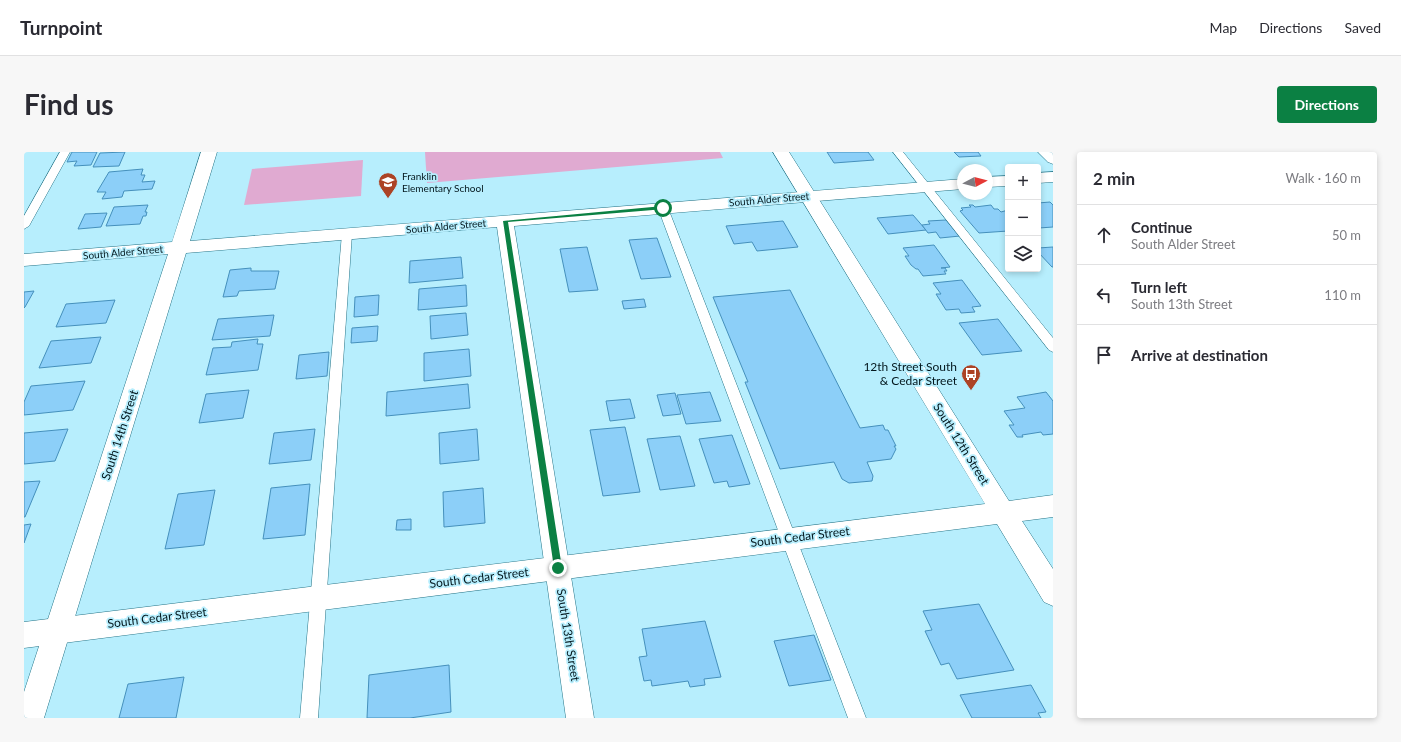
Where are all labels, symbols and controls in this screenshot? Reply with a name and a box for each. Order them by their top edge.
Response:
text: Turnpoint [20,16,102,39]
text: Map [1210,19,1237,36]
text: Directions [1259,19,1322,36]
text: Saved [1344,19,1381,36]
button: Directions [1277,86,1377,123]
text: Find us [24,87,114,121]
north arrow [957,164,993,200]
map controls [1005,164,1041,272]
button: + [1005,164,1041,200]
text: 2 min [1093,168,1135,189]
place label: Franklin Elementary School [402,170,484,194]
text: Walk · 160 m [1285,170,1361,186]
school or university icon: Franklin Elementary School [377,171,399,199]
street label: South Alder Street [728,189,810,208]
route start [654,199,672,217]
button: − [1005,200,1041,236]
street label: South Alder Street [405,216,487,235]
text: Continue [1131,218,1192,236]
icon: ahead [1093,224,1115,246]
text: 50 m [1332,227,1361,243]
button: layers [1005,236,1041,272]
text: South Alder Street [1131,236,1235,252]
street label: South Alder Street [82,242,164,261]
text: Turn left [1131,278,1187,296]
icon: left [1093,284,1115,306]
text: 110 m [1324,287,1361,303]
text: South 13th Street [1131,296,1232,312]
icon: arrive [1093,344,1115,366]
text: Arrive at destination [1131,346,1268,364]
place label: 12th Street South & Cedar Street [863,359,958,388]
bus stop icon: 12th Street South & Cedar Street [960,363,982,391]
street label: South 14th Street [98,387,141,482]
street label: South 12th Street [930,400,993,488]
street label: South Cedar Street [750,523,851,550]
route end [549,559,567,577]
street label: South Cedar Street [429,564,530,591]
street label: South 13th Street [554,588,583,683]
street label: South Cedar Street [107,604,208,631]

